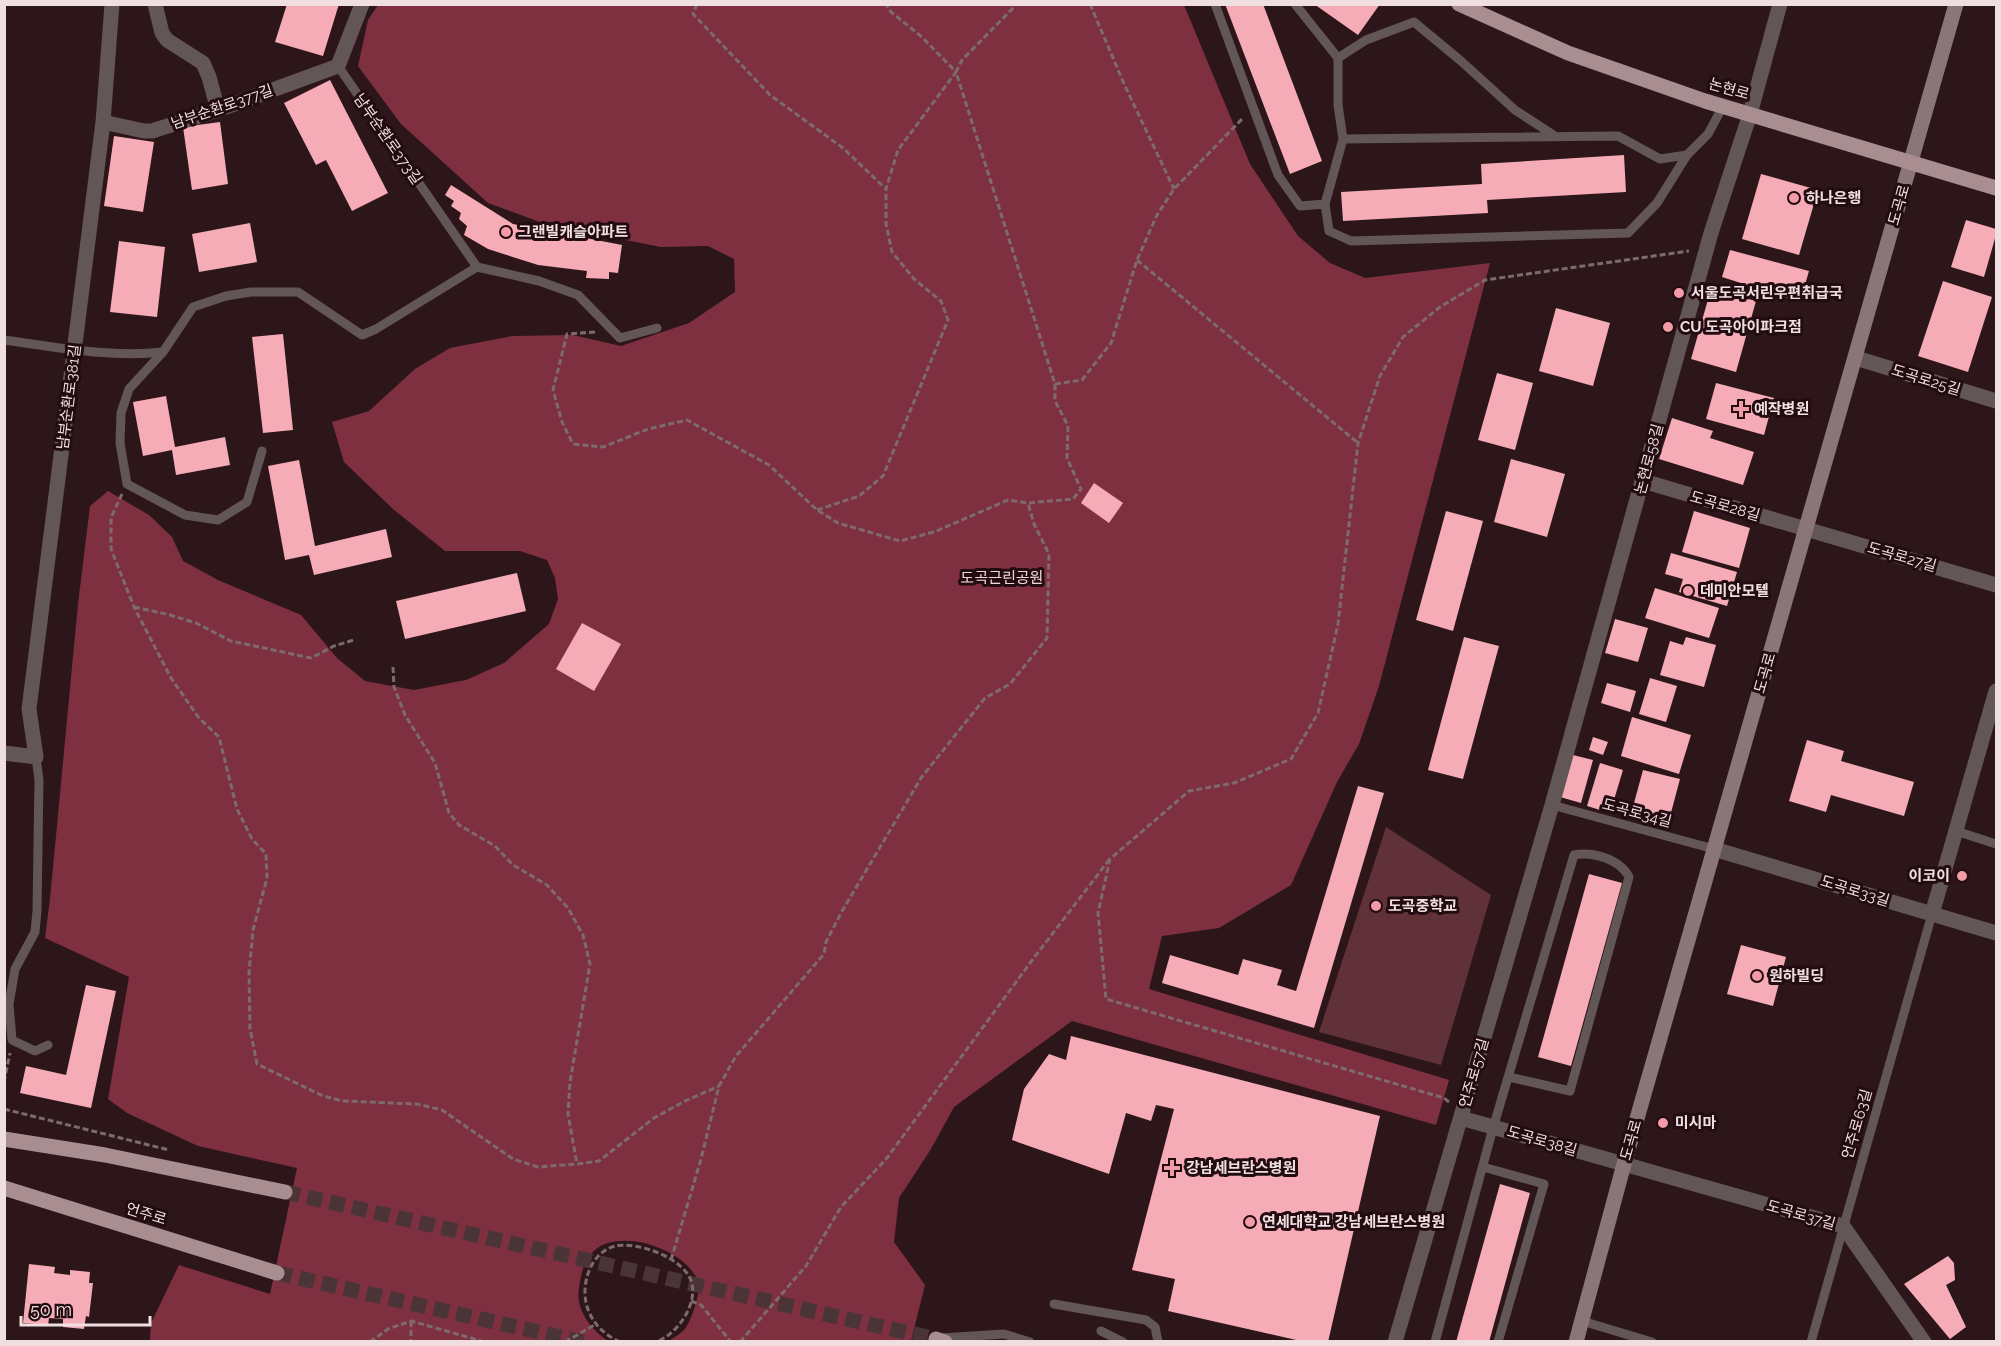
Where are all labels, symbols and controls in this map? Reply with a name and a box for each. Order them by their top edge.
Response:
street label: 논현로 [1707,75,1751,103]
street label: 남부순환로377길 [169,81,275,133]
street label: 남부순환로373길 [350,90,426,188]
street label: 도곡로 [1885,183,1913,227]
place label: 하나은행 [1806,189,1861,207]
marker: 하나은행 [1787,191,1801,205]
place label: 그랜빌캐슬아파트 [518,223,629,241]
marker: 그랜빌캐슬아파트 [499,225,513,239]
place label: 서울도곡서린우편취급국 [1691,284,1843,302]
marker: 서울도곡서린우편취급국 [1672,286,1686,300]
place label: CU 도곡아이파크점 [1680,318,1802,336]
marker: CU 도곡아이파크점 [1661,320,1675,334]
street label: 남부순환로381길 [54,343,84,451]
street label: 도곡로25길 [1889,361,1963,399]
marker: 예작병원 [1732,400,1750,418]
place label: 예작병원 [1754,400,1809,418]
street label: 논현로58길 [1631,422,1667,496]
street label: 도곡로28길 [1688,487,1762,525]
street label: 도곡로27길 [1865,539,1939,575]
park label: 도곡근린공원 [961,569,1043,587]
place label: 데미안모텔 [1700,582,1769,600]
marker: 데미안모텔 [1681,584,1695,598]
street label: 도곡로 [1751,651,1779,695]
street label: 도곡로34길 [1600,795,1674,831]
place label: 이코이 [1909,867,1950,885]
marker: 이코이 [1955,869,1969,883]
street label: 도곡로33길 [1818,872,1892,910]
place label: 도곡중학교 [1388,897,1457,915]
marker: 도곡중학교 [1369,899,1383,913]
place label: 원하빌딩 [1769,967,1824,985]
marker: 원하빌딩 [1750,969,1764,983]
street label: 언주로57길 [1456,1036,1492,1110]
street label: 언주로63길 [1838,1087,1876,1161]
place label: 미시마 [1675,1114,1717,1132]
marker: 미시마 [1656,1116,1670,1130]
street label: 도곡로 [1617,1118,1645,1162]
street label: 도곡로38길 [1505,1122,1579,1160]
marker: 강남세브란스병원 [1163,1159,1181,1177]
place label: 강남세브란스병원 [1186,1159,1296,1177]
street label: 도곡로37길 [1764,1197,1838,1233]
street label: 언주로 [124,1199,168,1229]
place label: 연세대학교 강남세브란스병원 [1262,1213,1445,1231]
marker: 연세대학교 강남세브란스병원 [1243,1215,1257,1229]
scale bar [21,1289,150,1327]
text: 50 m [30,1299,72,1320]

